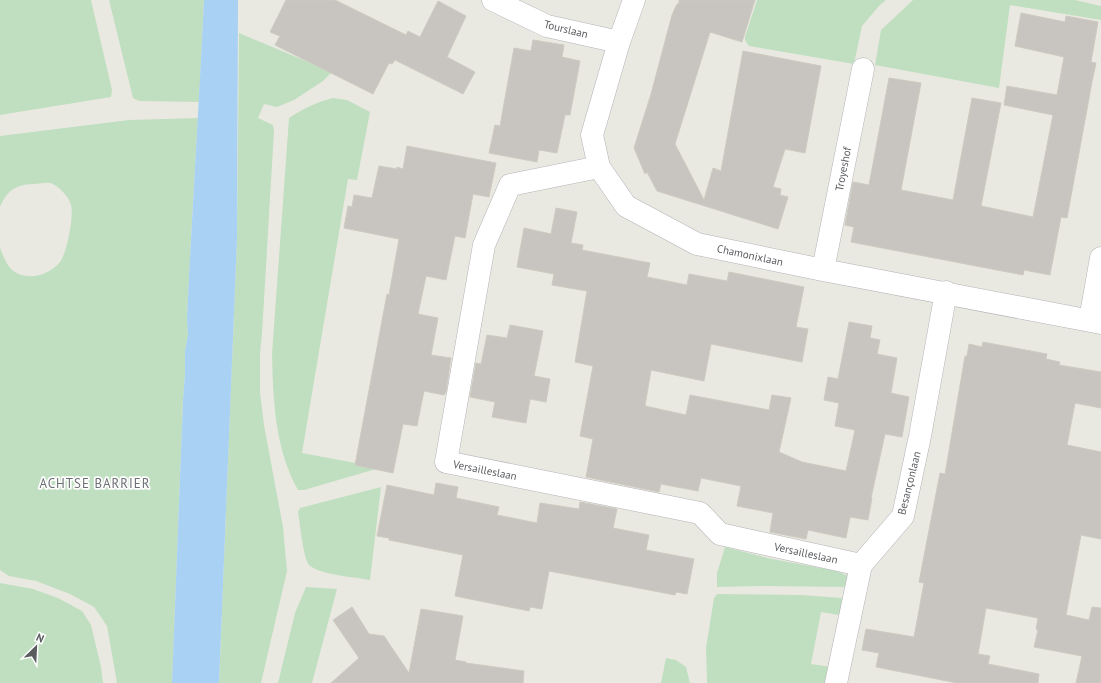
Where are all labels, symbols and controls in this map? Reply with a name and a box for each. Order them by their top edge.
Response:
street label: Tourslaan [542,17,590,41]
street label: Troyeshof [832,145,854,192]
street label: Chamonixlaan [716,241,784,269]
street label: Besançonlaan [894,450,924,516]
street label: Versailleslaan [451,457,518,483]
district label: ACHTSE BARRIER [39,475,151,492]
street label: Versailleslaan [772,539,839,567]
north arrow [16,627,56,667]
text: N [34,630,46,646]

